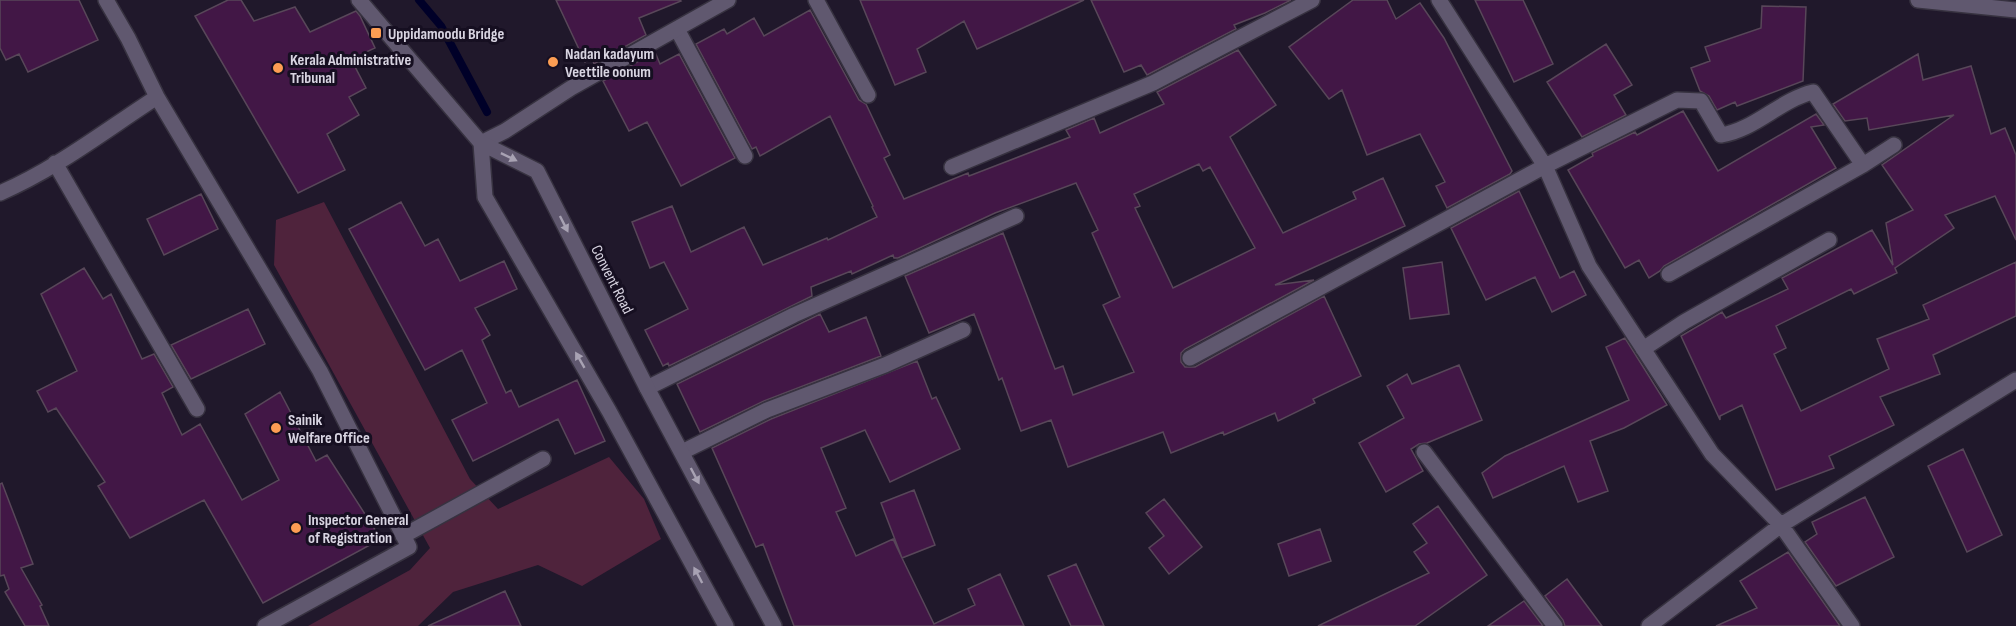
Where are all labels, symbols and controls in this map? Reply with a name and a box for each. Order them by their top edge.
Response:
place label: Uppidamoodu Bridge [388,25,504,44]
marker: Uppidamoodu Bridge [369,26,383,40]
place label: Nadan kadayum Veettile oonum [565,45,654,82]
place label: Kerala Administrative Tribunal [290,51,411,88]
marker: Nadan kadayum Veettile oonum [546,55,560,69]
marker: Kerala Administrative Tribunal [271,61,285,75]
one-way arrow [500,152,518,162]
one-way arrow [559,215,569,232]
street label: Convent Road [586,242,637,317]
one-way arrow [575,351,585,368]
place label: Sainik Welfare Office [288,411,370,448]
marker: Sainik Welfare Office [269,421,283,435]
one-way arrow [690,468,700,485]
place label: Inspector General of Registration [308,511,409,548]
marker: Inspector General of Registration [289,521,303,535]
one-way arrow [693,566,703,583]

